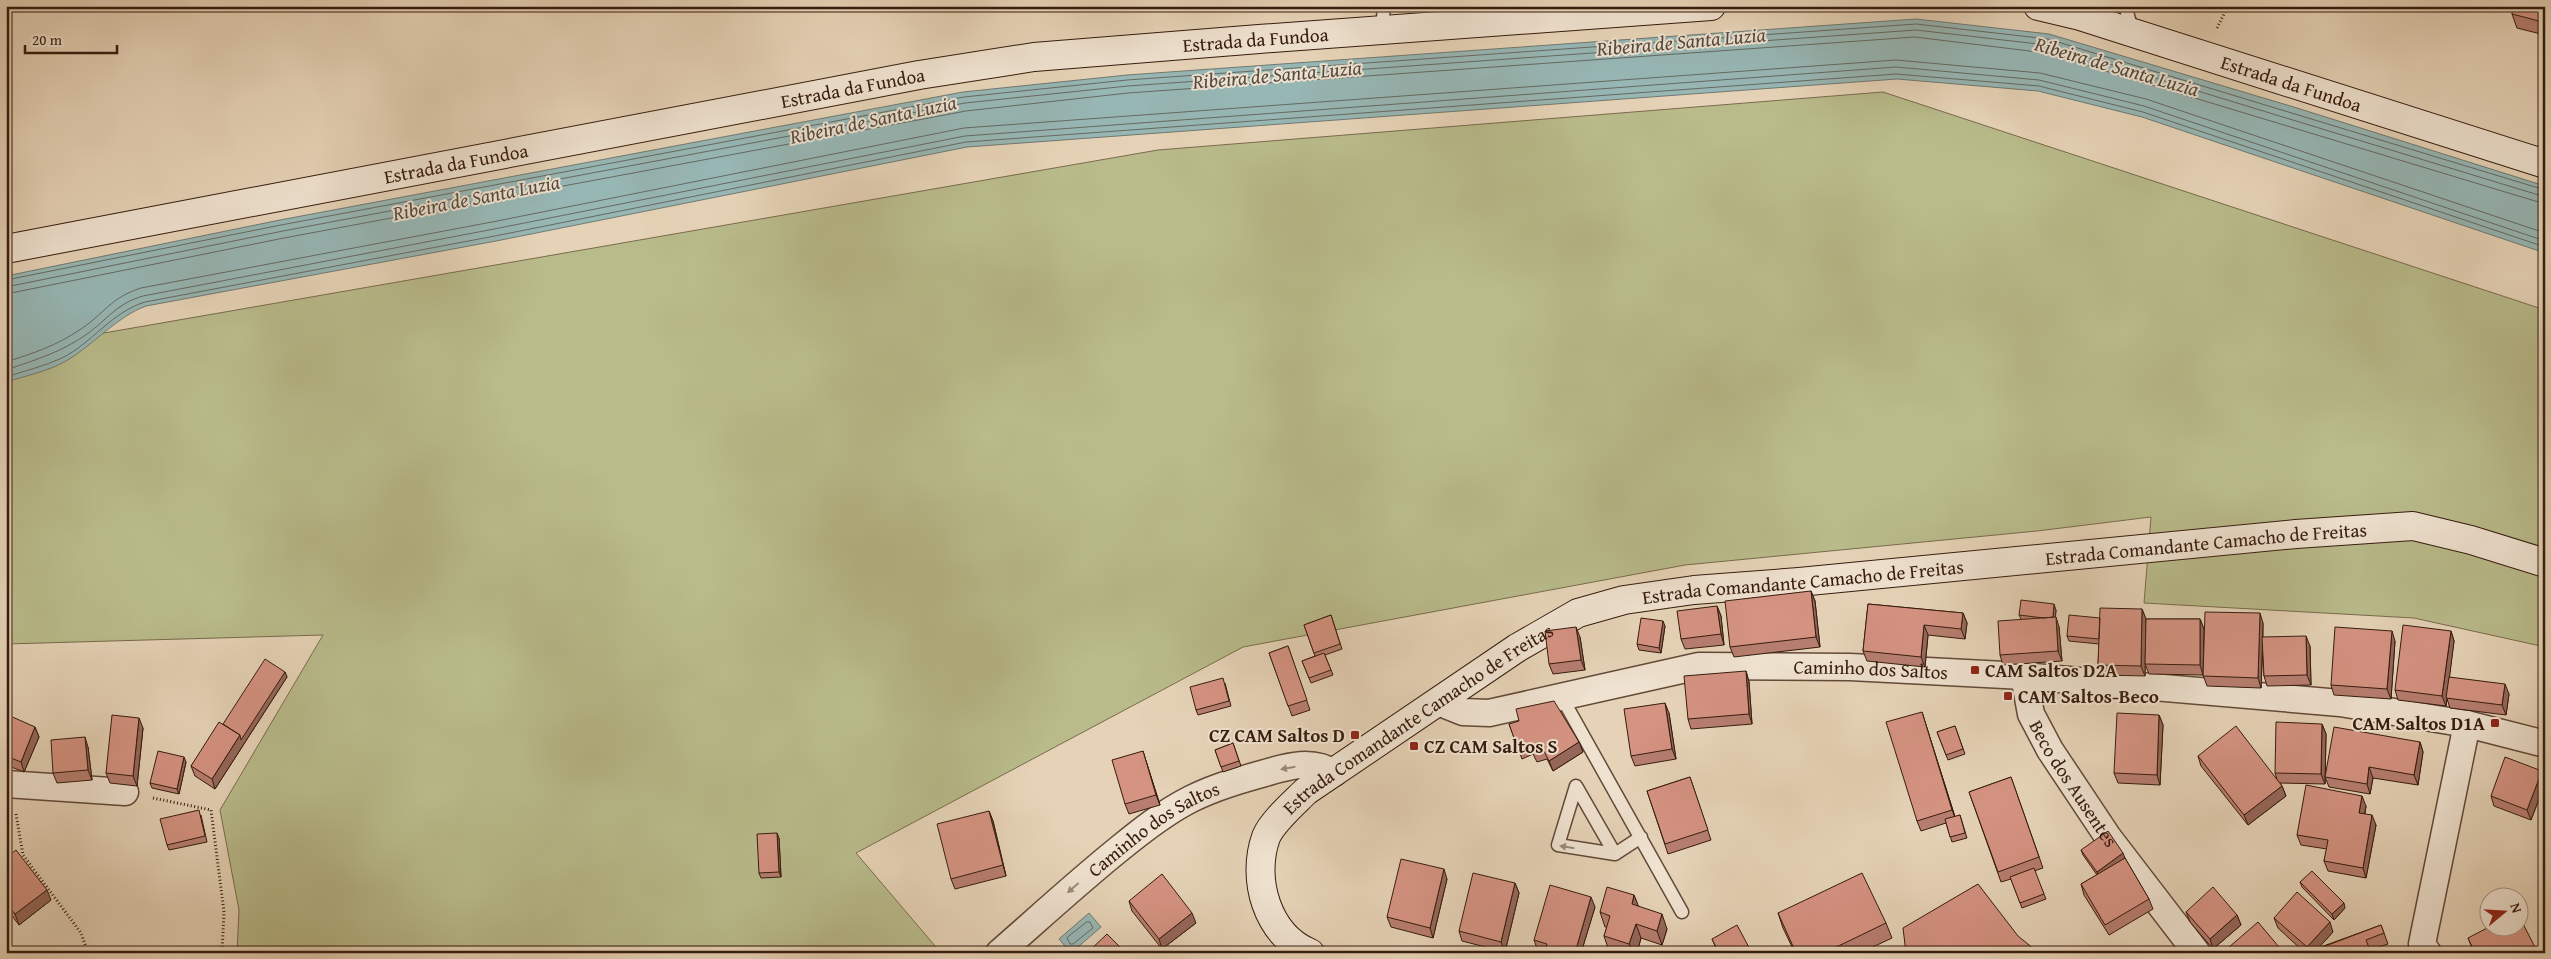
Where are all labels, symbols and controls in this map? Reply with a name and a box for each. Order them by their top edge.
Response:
water label: Ribeira de Santa Luzia [1594,19,1768,63]
street label: Estrada da Fundoa [1181,20,1329,59]
scale bar [25,22,118,54]
water label: Ribeira de Santa Luzia [2031,28,2203,104]
text: 20 m [32,29,63,50]
street label: Estrada da Fundoa [2217,48,2365,119]
water label: Ribeira de Santa Luzia [1190,52,1364,96]
street label: Estrada da Fundoa [778,60,927,115]
water label: Ribeira de Santa Luzia [786,87,960,151]
street label: Estrada da Fundoa [381,136,530,191]
water label: Ribeira de Santa Luzia [389,166,563,228]
street label: Estrada Comandante Camacho de Freitas [2044,515,2368,572]
street label: Estrada Comandante Camacho de Freitas [1640,552,1965,611]
street label: Estrada Comandante Camacho de Freitas [1276,616,1558,821]
street label: Caminho dos Saltos [1793,653,1949,686]
place label: CAM Saltos D2A [1985,656,2117,684]
marker: CAM Saltos D2A [1969,664,1981,676]
place label: CAM Saltos-Beco [2018,682,2159,710]
marker: CAM Saltos-Beco [2002,690,2014,702]
place label: CAM Saltos D1A [2353,709,2485,737]
street label: Beco dos Ausentes [2023,715,2125,853]
marker: CAM Saltos D1A [2489,717,2501,729]
place label: CZ CAM Saltos D [1209,721,1345,749]
marker: CZ CAM Saltos D [1349,729,1361,741]
place label: CZ CAM Saltos S [1424,732,1558,760]
marker: CZ CAM Saltos S [1408,740,1420,752]
one-way arrow [1280,764,1296,772]
street label: Caminho dos Saltos [1081,774,1223,883]
one-way arrow [1559,842,1575,850]
one-way arrow [1067,882,1080,893]
north arrow [2478,886,2528,936]
text: N [2505,900,2528,916]

